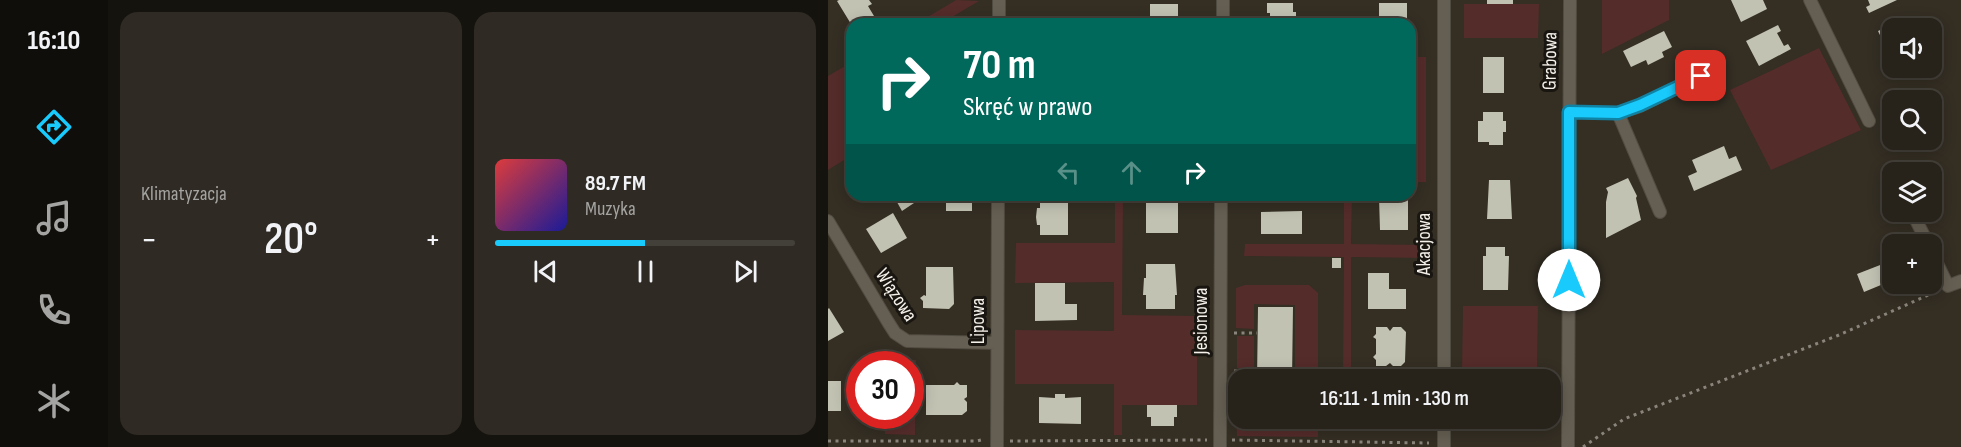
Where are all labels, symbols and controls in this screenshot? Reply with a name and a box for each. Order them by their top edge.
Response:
map controls [1882,18,1942,294]
button: sound [1882,18,1942,78]
text: 16:10 [28,25,80,57]
street label: Grabowa [1537,32,1563,90]
text: 70 m [963,40,1036,91]
icon: right [864,42,942,120]
pin [1675,50,1726,101]
icon: arrive [1684,59,1717,92]
button: search [1882,90,1942,150]
text: Skręć w prawo [963,91,1093,123]
icon: directions [33,106,75,148]
icon: left [1052,156,1085,189]
icon: ahead [1115,156,1148,189]
icon: right [1178,156,1211,189]
button: layers [1882,162,1942,222]
text: 89.7 FM [585,170,646,197]
text: Klimatyzacja [141,182,227,206]
icon: music [33,197,75,239]
text: Muzyka [585,197,636,221]
text: 20° [264,212,318,267]
street label: Akacjowa [1412,213,1436,276]
text: − [141,220,157,260]
text: + [425,220,441,260]
button: + [1882,234,1942,294]
position arrow [1537,248,1601,312]
icon: previous [529,255,562,288]
icon: pause [629,255,662,288]
icon: next [729,255,762,288]
street label: Wiązowa [870,264,922,326]
street label: Jesionowa [1189,288,1213,355]
icon: phone [33,289,75,331]
street label: Lipowa [966,298,990,344]
speed limit sign: 30 [846,351,924,429]
icon: climate [33,380,75,422]
text: 16:11 · 1 min · 130 m [1320,385,1469,412]

